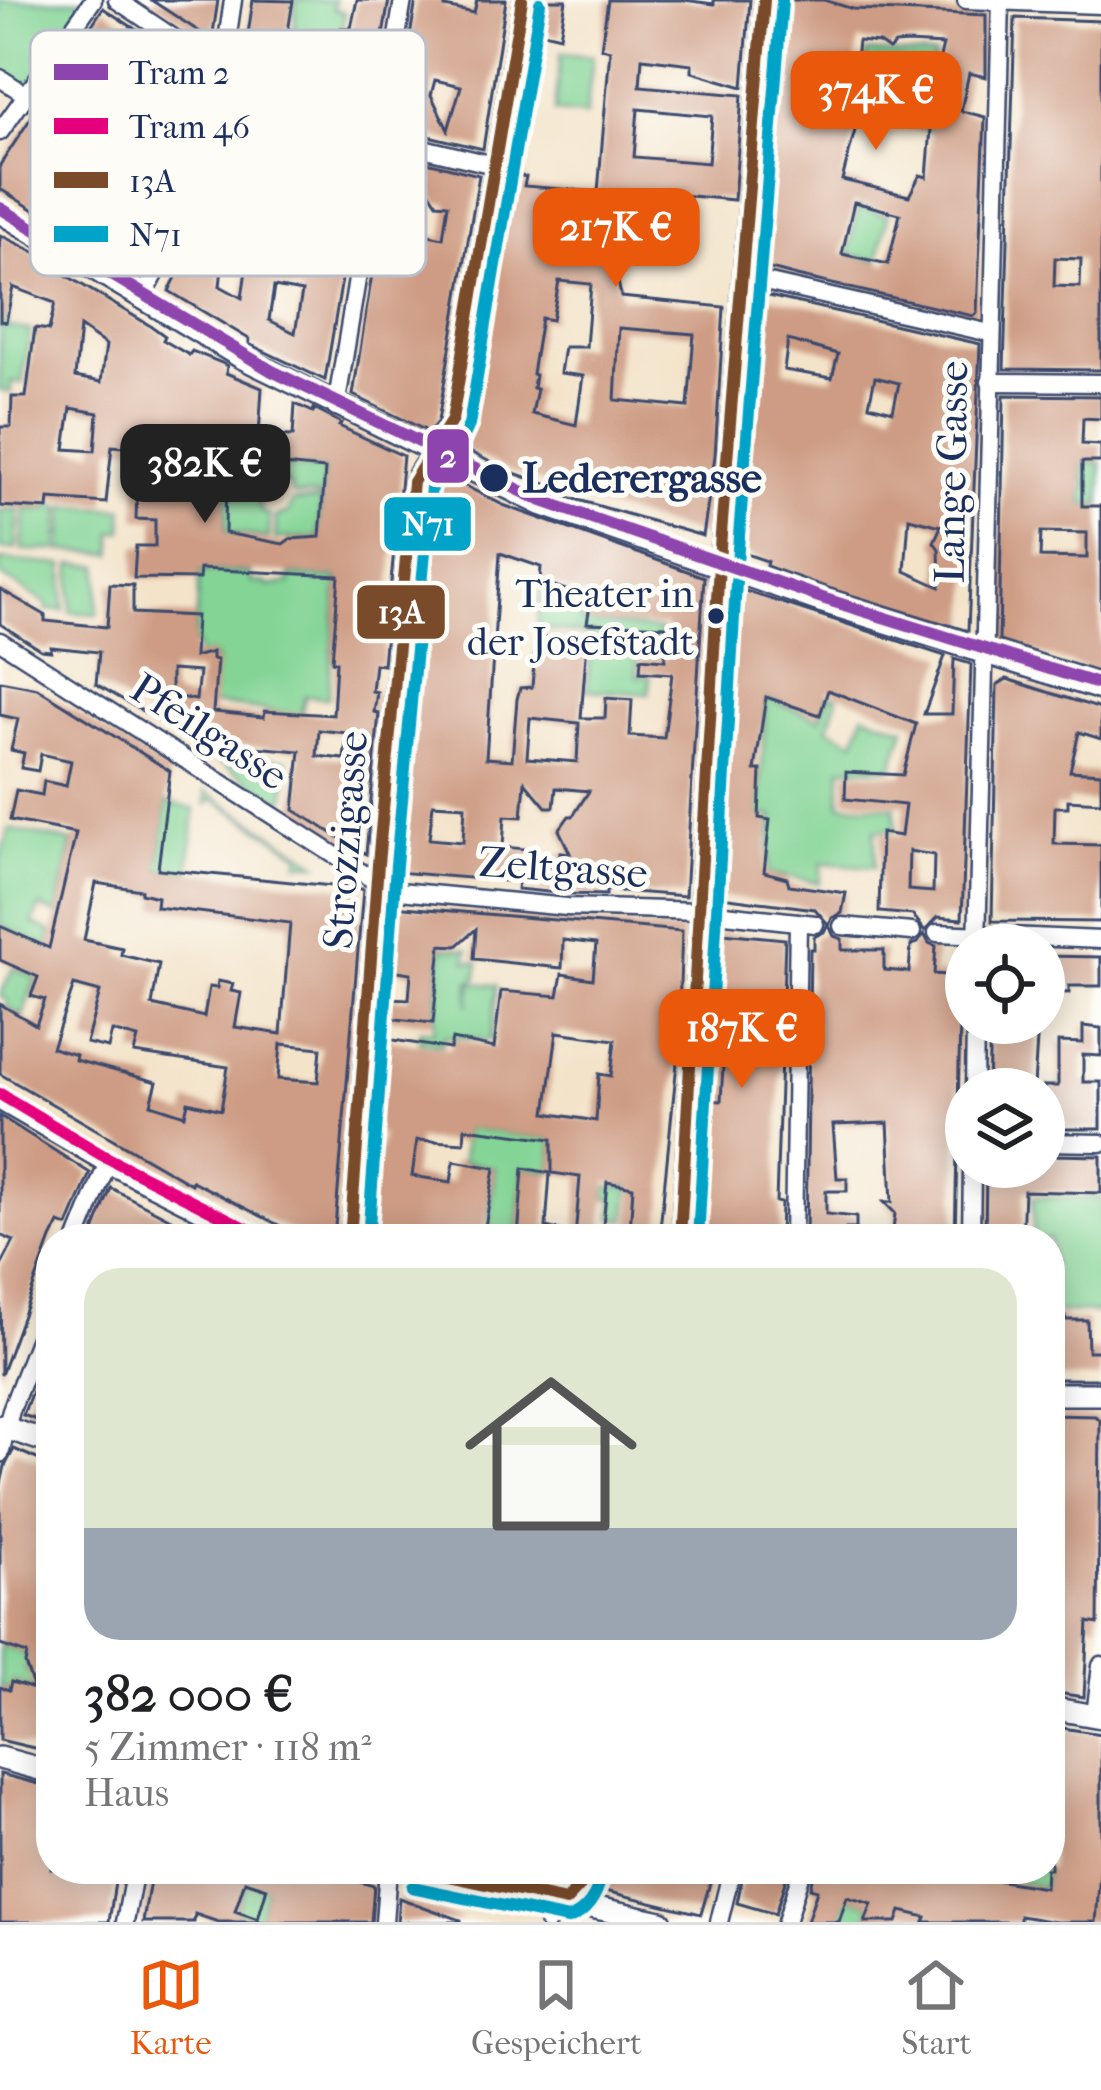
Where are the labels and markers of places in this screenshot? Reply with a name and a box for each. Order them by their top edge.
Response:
pin: 374K € [778,51,974,153]
pin: 217K € [518,188,714,290]
pin: 382K € [107,424,303,526]
place label: Lederergasse [522,454,762,503]
marker: Lederergasse [477,461,511,495]
place label: Theater in der Josefstadt [467,571,694,665]
marker: Theater in der Josefstadt [705,605,727,627]
pin: 187K € [644,989,840,1091]

